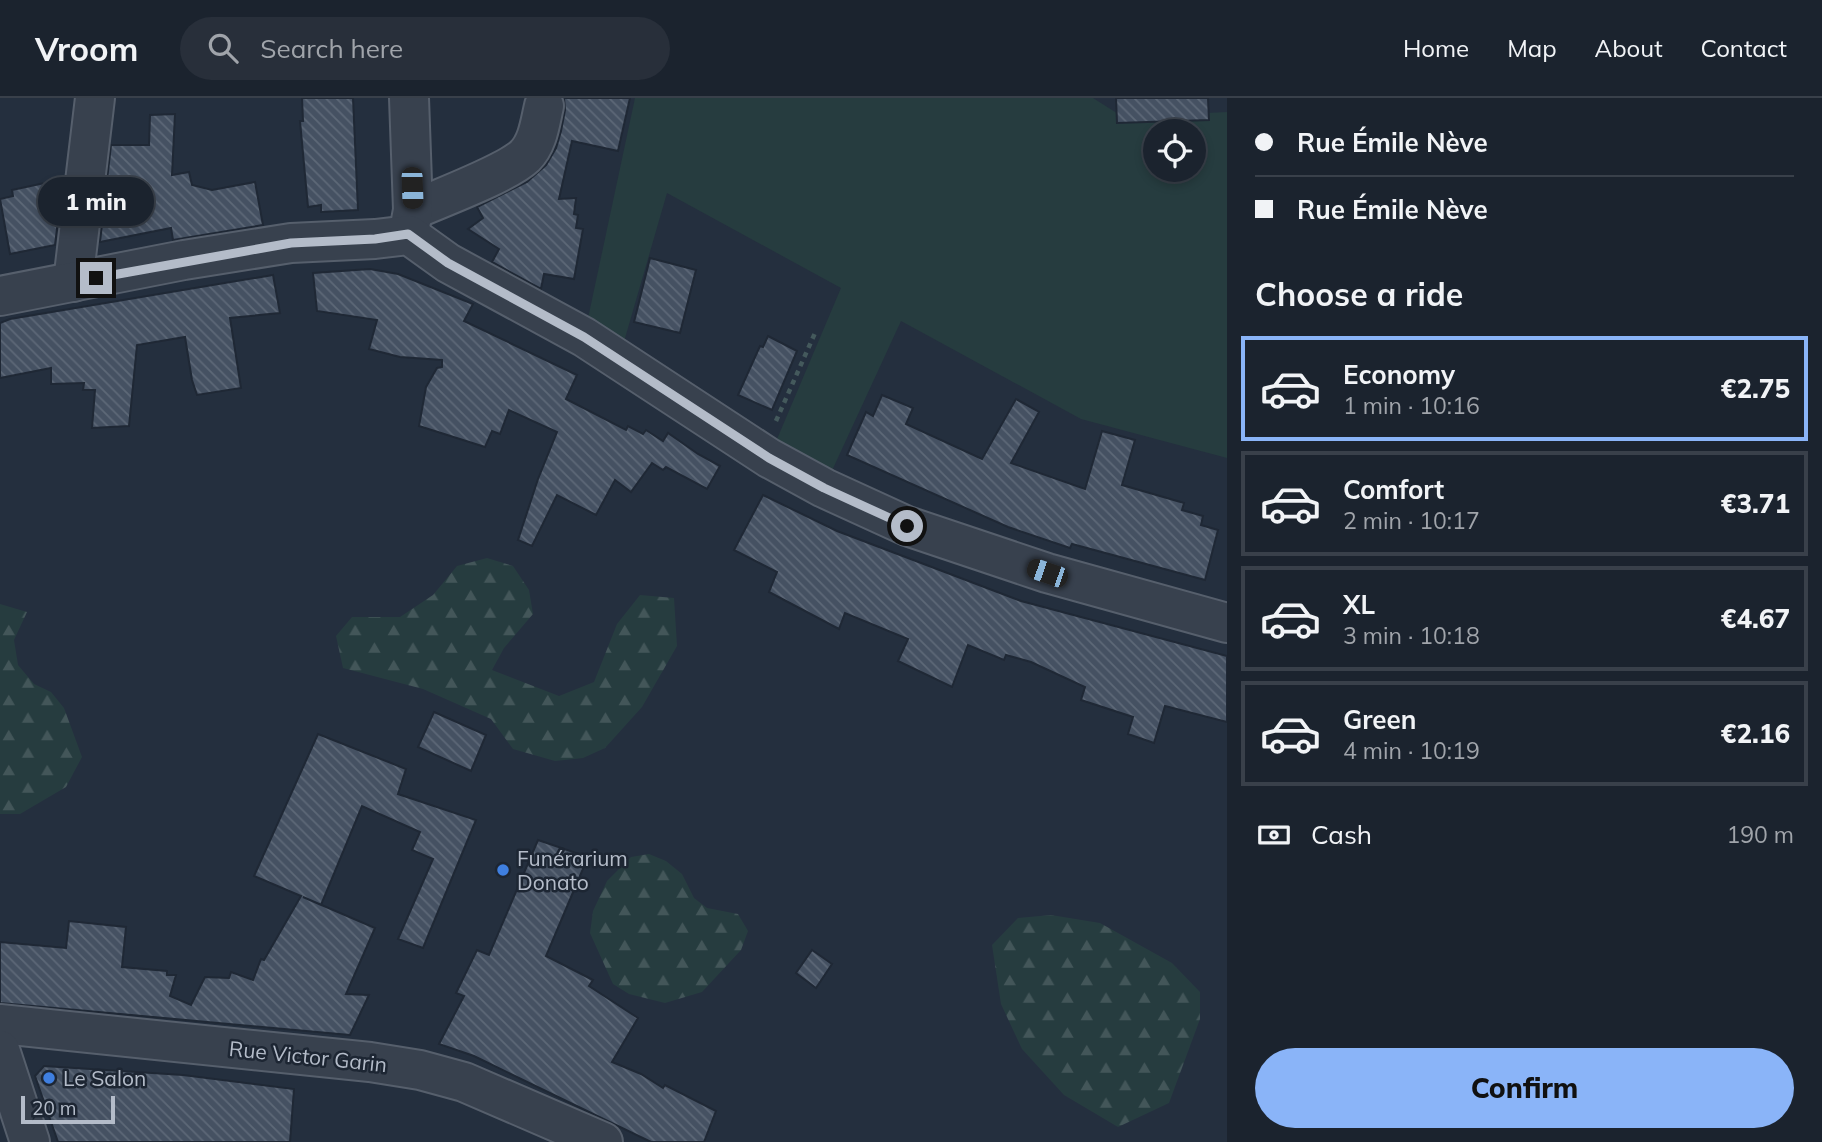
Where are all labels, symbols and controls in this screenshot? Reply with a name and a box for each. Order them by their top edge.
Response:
search box [180,17,670,80]
text: Vroom [35,28,138,69]
icon: search [204,29,242,67]
text: Search here [260,32,403,65]
text: Home [1403,33,1469,63]
text: Map [1507,33,1557,63]
text: About [1595,33,1663,63]
text: Contact [1701,33,1787,63]
map controls [1143,119,1206,182]
button: locate [1143,119,1206,182]
text: Rue Émile Nève [1297,126,1488,159]
car [401,167,424,209]
callout: 1 min [38,176,154,226]
text: 1 min [65,187,127,216]
text: Rue Émile Nève [1297,193,1488,226]
route end [80,262,112,294]
text: Choose a ride [1255,274,1463,314]
icon: car [1259,357,1322,420]
text: Economy [1343,358,1455,391]
text: €2.75 [1721,372,1790,405]
text: 1 min · 10:16 [1343,391,1480,420]
icon: car [1259,472,1322,535]
text: Comfort [1343,473,1444,506]
text: €3.71 [1721,487,1790,520]
text: 2 min · 10:17 [1343,506,1480,535]
route start [891,510,923,542]
car [1024,556,1071,590]
icon: car [1259,587,1322,650]
text: XL [1343,588,1375,621]
text: €4.67 [1721,602,1790,635]
text: 3 min · 10:18 [1343,621,1480,650]
icon: car [1259,702,1322,765]
text: Green [1343,703,1416,736]
text: €2.16 [1721,717,1790,750]
text: 4 min · 10:19 [1343,736,1480,765]
icon: cash [1255,816,1293,854]
text: Cash [1311,818,1372,851]
text: 190 m [1726,820,1794,849]
place label: Funérarium Donato [517,845,628,895]
marker: Funérarium Donato [495,862,511,878]
street label: Rue Victor Garin [228,1035,388,1077]
button: Confirm [1255,1048,1794,1128]
place label: Le Salon [63,1065,146,1091]
marker: Le Salon [41,1070,57,1086]
scale bar [21,1093,116,1125]
text: 20 m [32,1096,76,1120]

